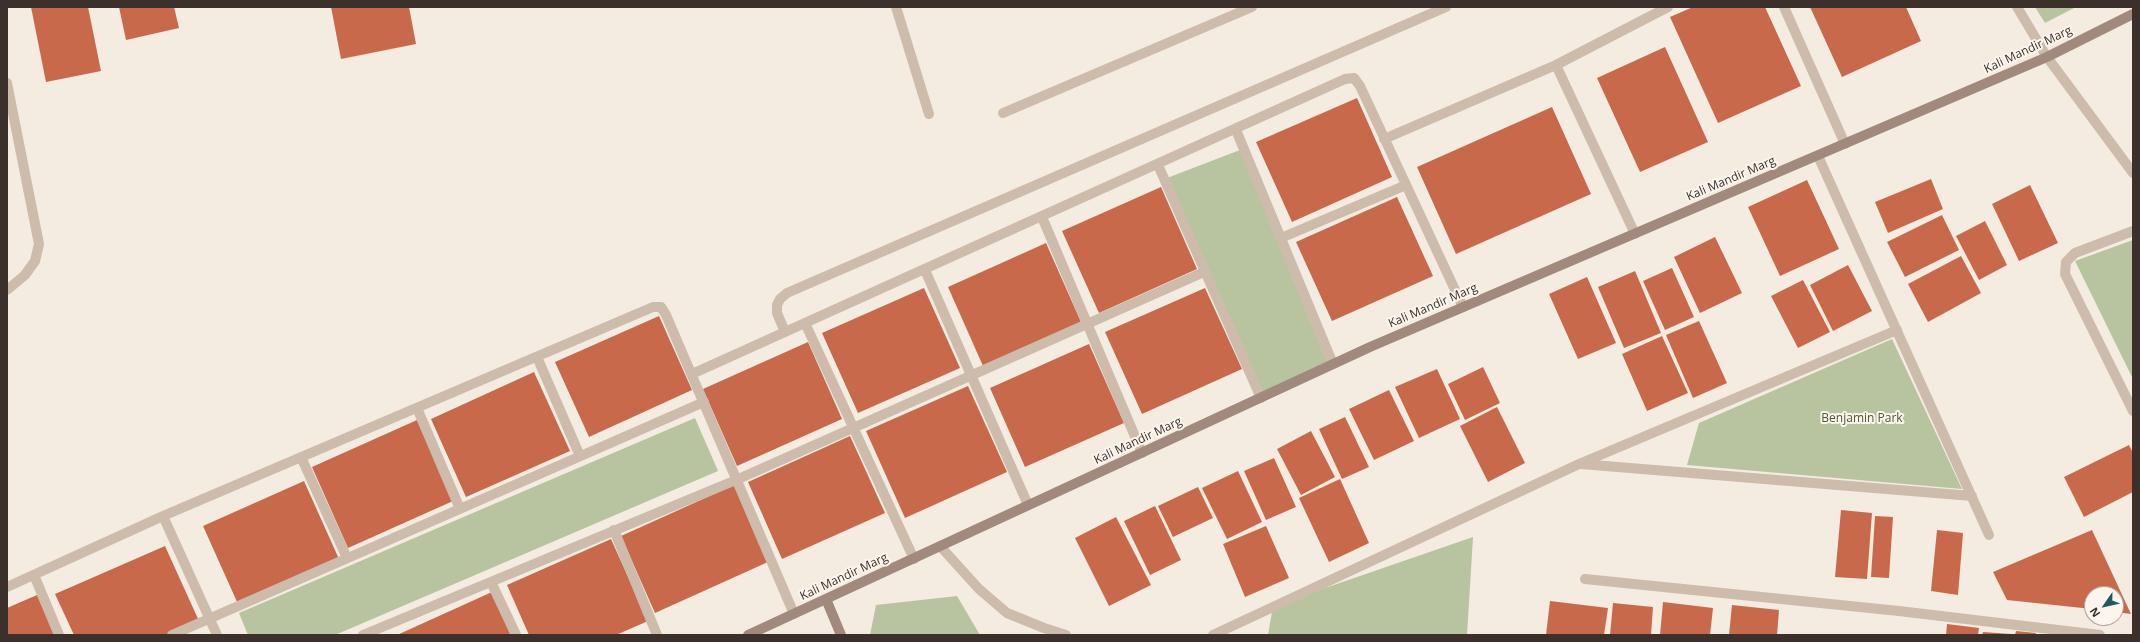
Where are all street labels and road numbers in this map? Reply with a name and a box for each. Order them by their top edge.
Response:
street label: Kali Mandir Marg [1982,23,2074,77]
street label: Kali Mandir Marg [1684,154,1778,204]
street label: Kali Mandir Marg [1386,281,1480,331]
street label: Kali Mandir Marg [1092,414,1184,468]
street label: Kali Mandir Marg [798,550,890,604]

